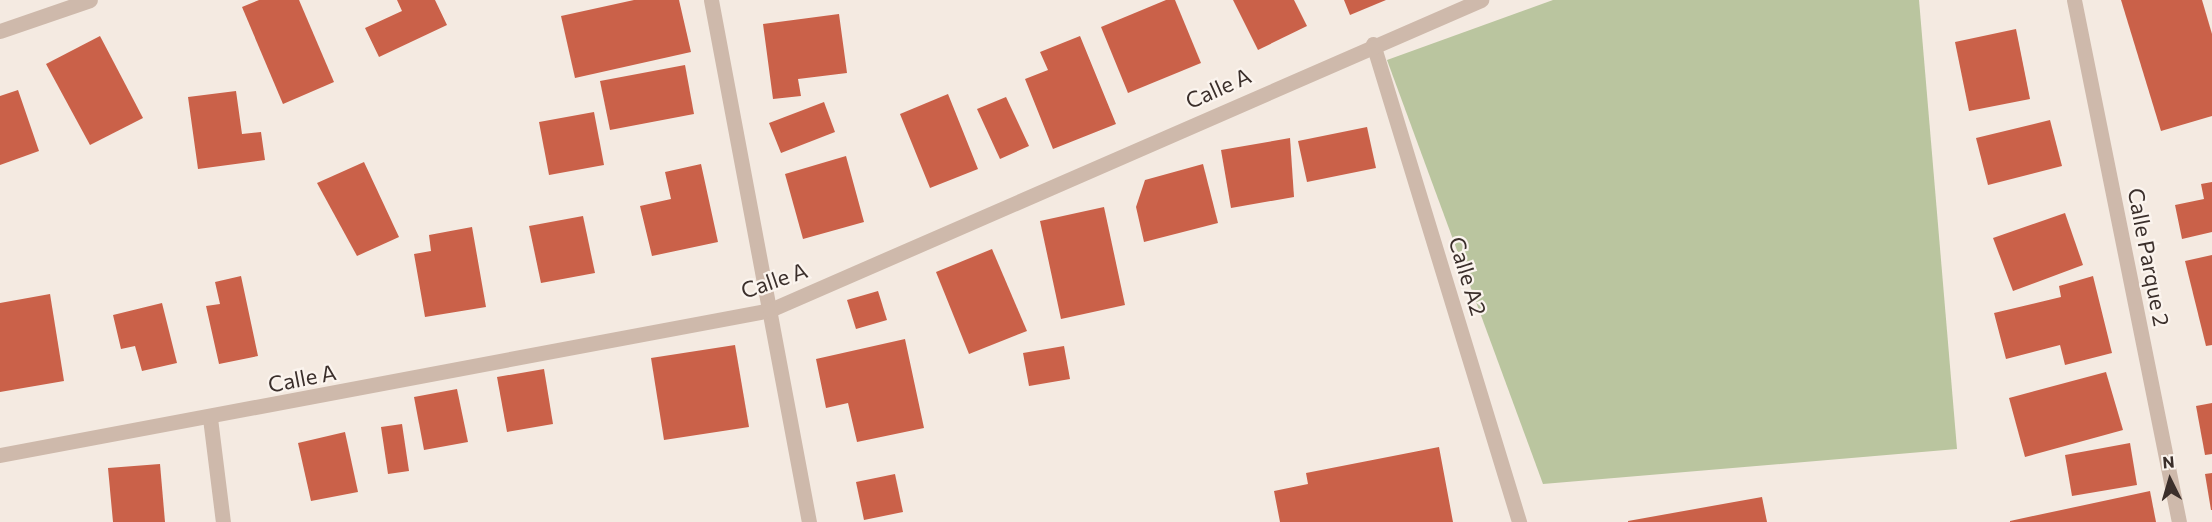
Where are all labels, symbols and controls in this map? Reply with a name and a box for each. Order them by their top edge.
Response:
street label: Calle A [1181,62,1255,114]
street label: Calle Parque 2 [2123,186,2175,328]
street label: Calle A2 [1444,233,1492,319]
street label: Calle A [737,256,811,304]
street label: Calle A [266,358,338,398]
north arrow [2140,450,2200,510]
text: N [2162,452,2175,472]

